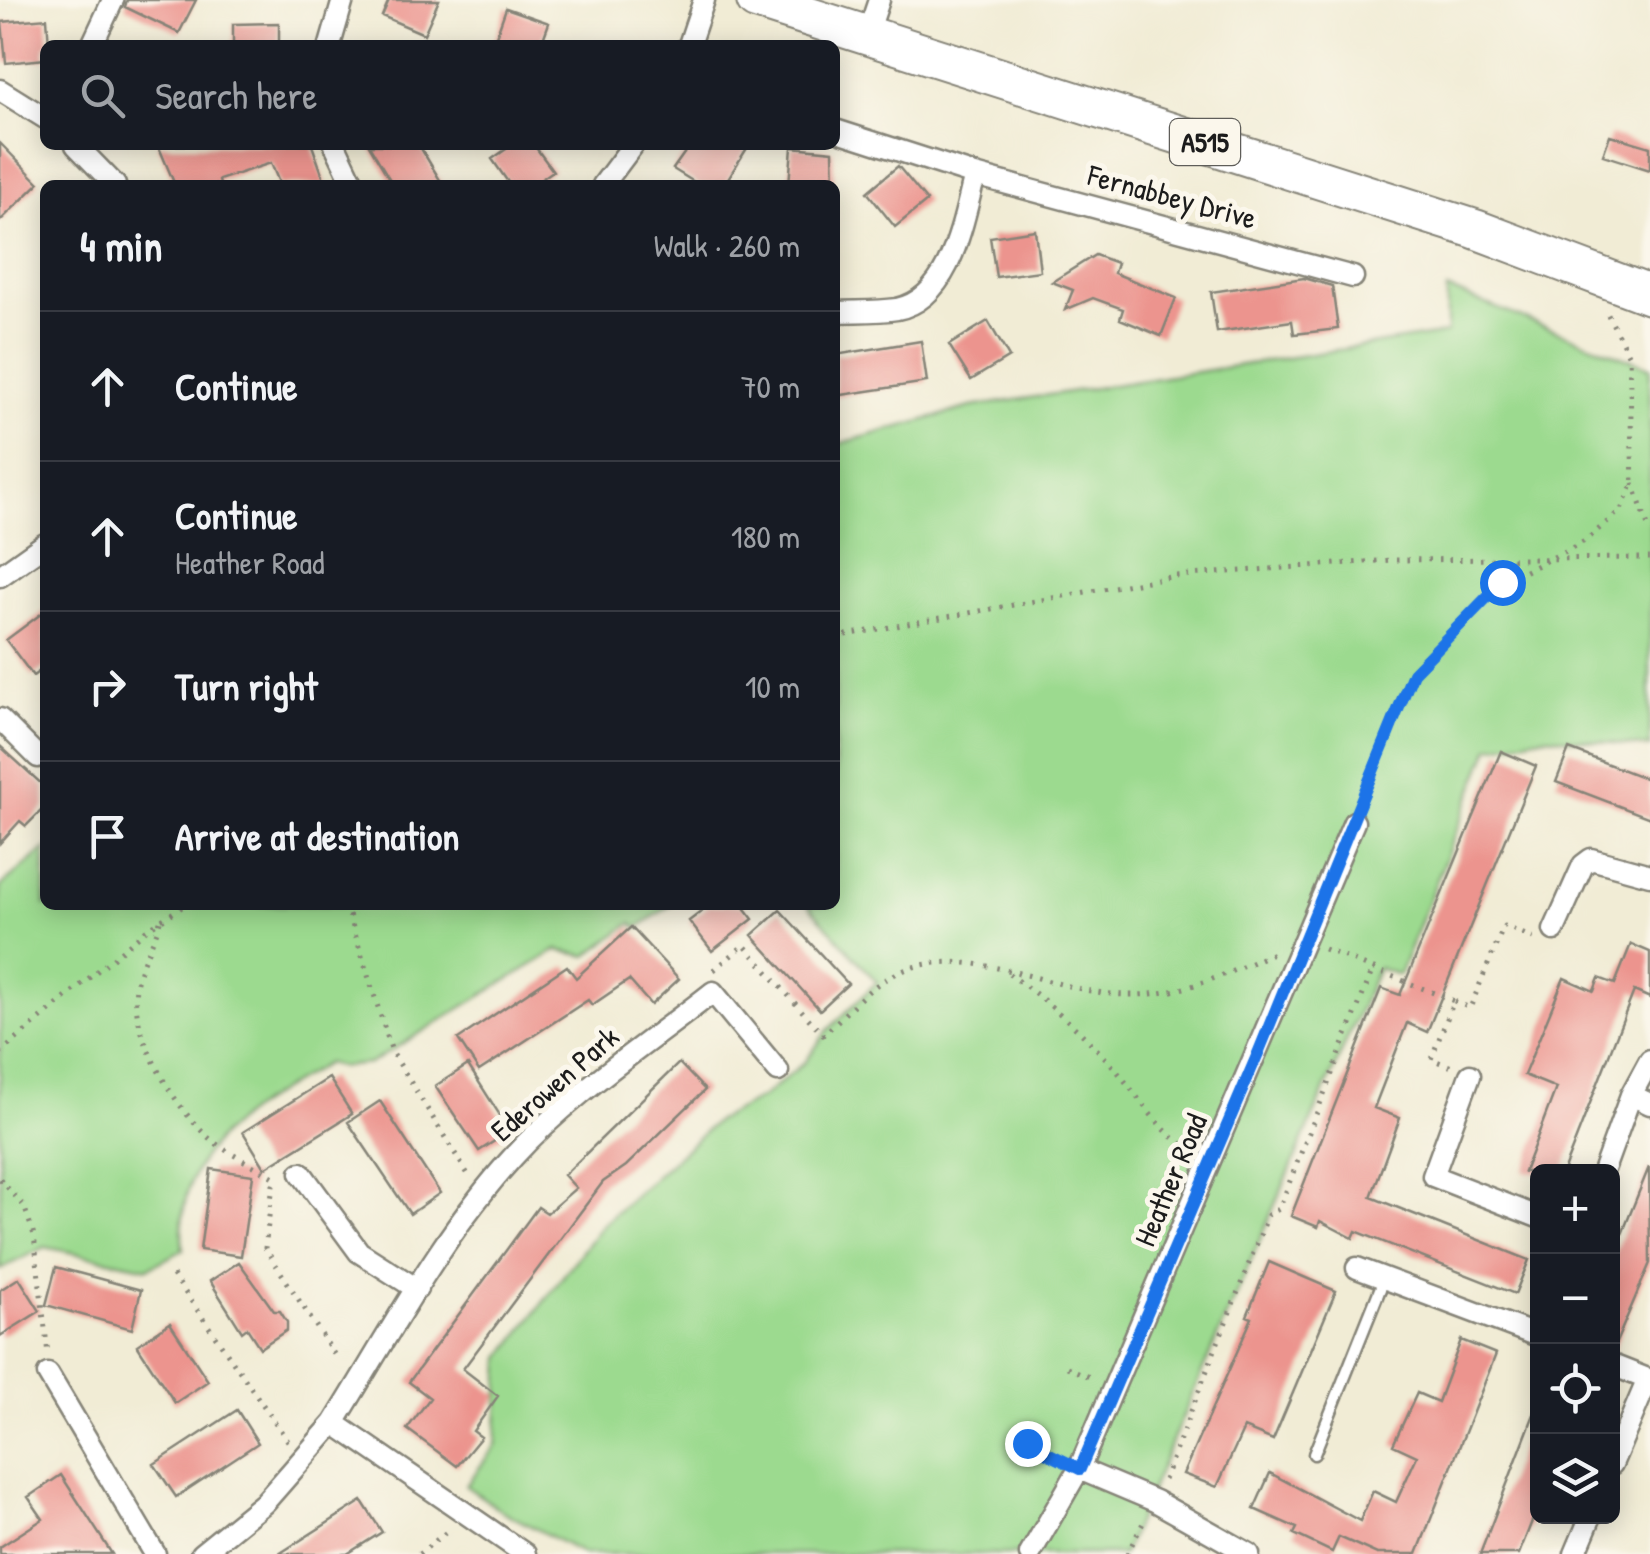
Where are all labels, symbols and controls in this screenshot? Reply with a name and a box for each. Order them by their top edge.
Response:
search box [40,40,840,150]
icon: search [75,68,130,123]
text: Search here [155,69,317,121]
road number: A515 [1170,119,1240,165]
street label: Fernabbey Drive [1083,154,1261,238]
text: 4 min [80,217,162,274]
text: Walk · 260 m [654,224,800,267]
icon: ahead [80,359,135,414]
text: Continue [175,360,297,412]
text: 70 m [741,365,800,408]
text: Continue [175,489,297,541]
icon: ahead [80,509,135,564]
text: 180 m [731,515,800,558]
text: Heather Road [175,541,325,584]
route start [1480,560,1526,606]
icon: right [80,659,135,714]
text: Turn right [175,660,318,712]
text: 10 m [745,665,800,708]
icon: arrive [80,809,135,864]
text: Arrive at destination [175,810,459,862]
street label: Ederowen Park [482,1017,627,1150]
street label: Heather Road [1124,1107,1216,1252]
map controls [1530,1164,1620,1524]
button: + [1530,1164,1620,1254]
button: − [1530,1254,1620,1344]
button: locate [1530,1344,1620,1434]
route end [1005,1421,1051,1467]
button: layers [1530,1434,1620,1524]

